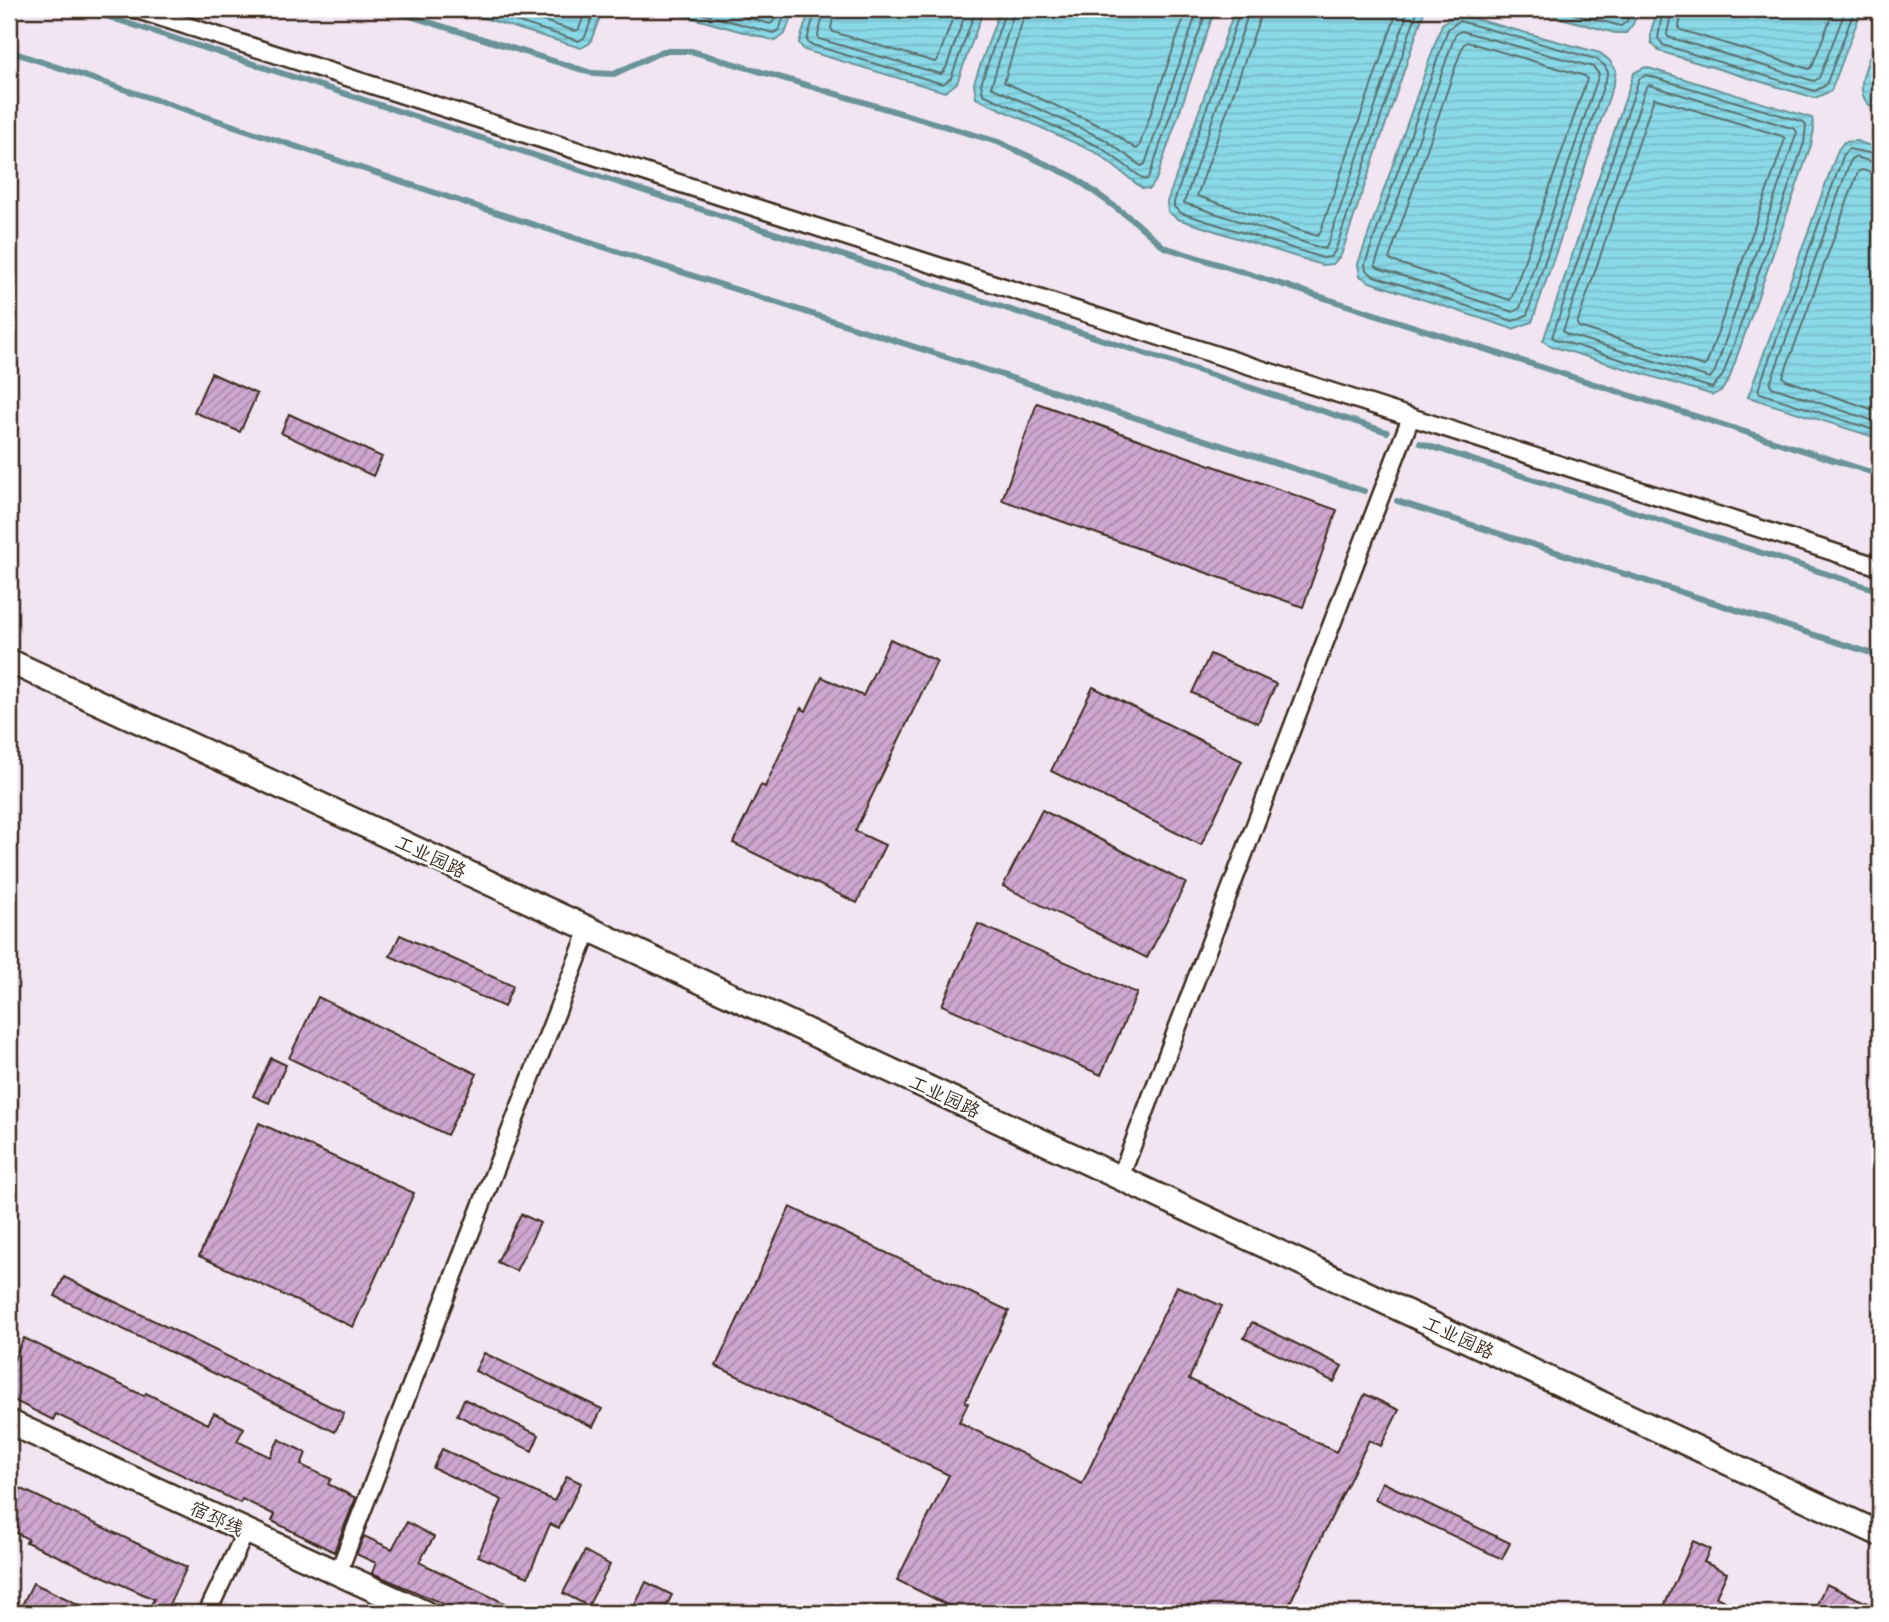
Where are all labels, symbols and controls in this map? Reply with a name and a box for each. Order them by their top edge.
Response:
street label: 工业园路 [391,829,471,884]
street label: 工业园路 [905,1069,985,1124]
street label: 工业园路 [1419,1310,1499,1365]
street label: 宿邳线 [186,1495,248,1542]

